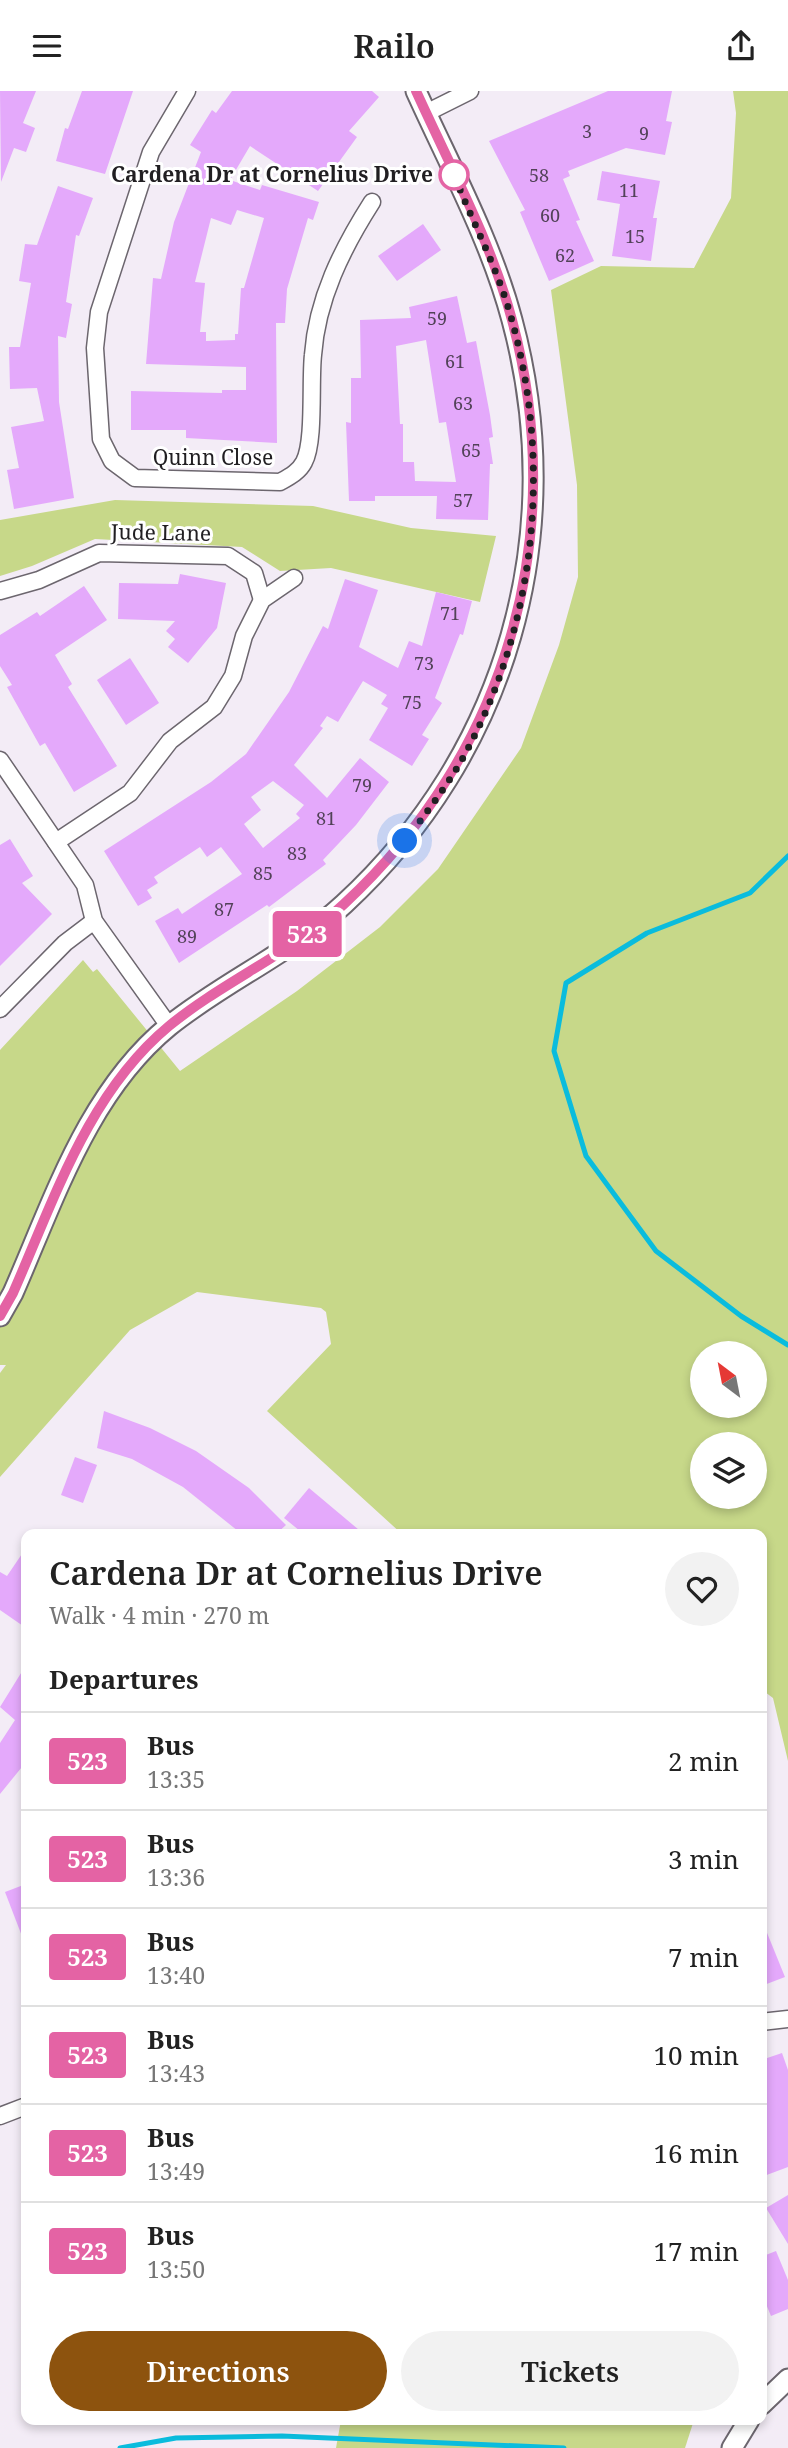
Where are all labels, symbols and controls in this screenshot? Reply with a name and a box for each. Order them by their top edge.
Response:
text: Railo [353,24,435,67]
icon: menu [28,27,66,65]
icon: share [722,27,760,65]
house number: 3 [582,119,592,143]
house number: 9 [639,121,649,145]
place label: Cardena Dr at Cornelius Drive [111,160,433,188]
marker: Cardena Dr at Cornelius Drive [439,160,469,190]
house number: 58 [529,163,549,187]
house number: 11 [619,178,639,202]
house number: 60 [540,203,560,227]
house number: 15 [625,224,645,248]
house number: 62 [555,243,575,267]
house number: 59 [427,306,447,330]
house number: 61 [445,349,465,373]
house number: 63 [453,391,473,415]
house number: 65 [461,438,481,462]
street label: Quinn Close [153,443,273,471]
house number: 57 [453,488,473,512]
street label: Jude Lane [110,517,211,547]
house number: 71 [440,601,460,625]
house number: 73 [414,651,434,675]
house number: 75 [402,690,422,714]
house number: 79 [352,773,372,797]
house number: 81 [316,806,336,830]
your location [387,823,422,858]
house number: 83 [287,841,307,865]
house number: 85 [253,861,273,885]
house number: 87 [214,897,234,921]
line badge: 523 [267,911,347,957]
text: 523 [287,917,327,950]
house number: 89 [177,924,197,948]
north arrow [690,1341,766,1417]
map controls [690,1341,767,1509]
button: layers [690,1432,767,1509]
text: Cardena Dr at Cornelius Drive [49,1550,543,1595]
button: heart [665,1552,739,1626]
text: Walk · 4 min · 270 m [49,1599,269,1631]
text: Departures [49,1661,199,1697]
text: Bus [147,1727,194,1763]
text: 2 min [668,1743,739,1779]
text: 523 [67,1744,108,1777]
text: 13:35 [147,1763,205,1795]
text: Bus [147,1825,194,1861]
text: 3 min [668,1841,739,1877]
text: 523 [67,1842,108,1875]
text: 13:36 [147,1861,205,1893]
text: Bus [147,1923,194,1959]
text: 7 min [668,1939,739,1975]
text: 523 [67,1940,108,1973]
text: 13:40 [147,1959,205,1991]
text: Bus [147,2021,194,2057]
text: 10 min [654,2037,739,2073]
text: 523 [67,2038,108,2071]
text: 13:43 [147,2057,205,2089]
text: Bus [147,2119,194,2155]
text: 16 min [654,2135,739,2171]
text: 523 [67,2136,108,2169]
text: 13:49 [147,2155,205,2187]
text: Bus [147,2217,194,2253]
text: 17 min [654,2233,739,2269]
text: 523 [67,2234,108,2267]
text: 13:50 [147,2253,205,2285]
button: Directions [49,2331,387,2411]
button: Tickets [401,2331,739,2411]

